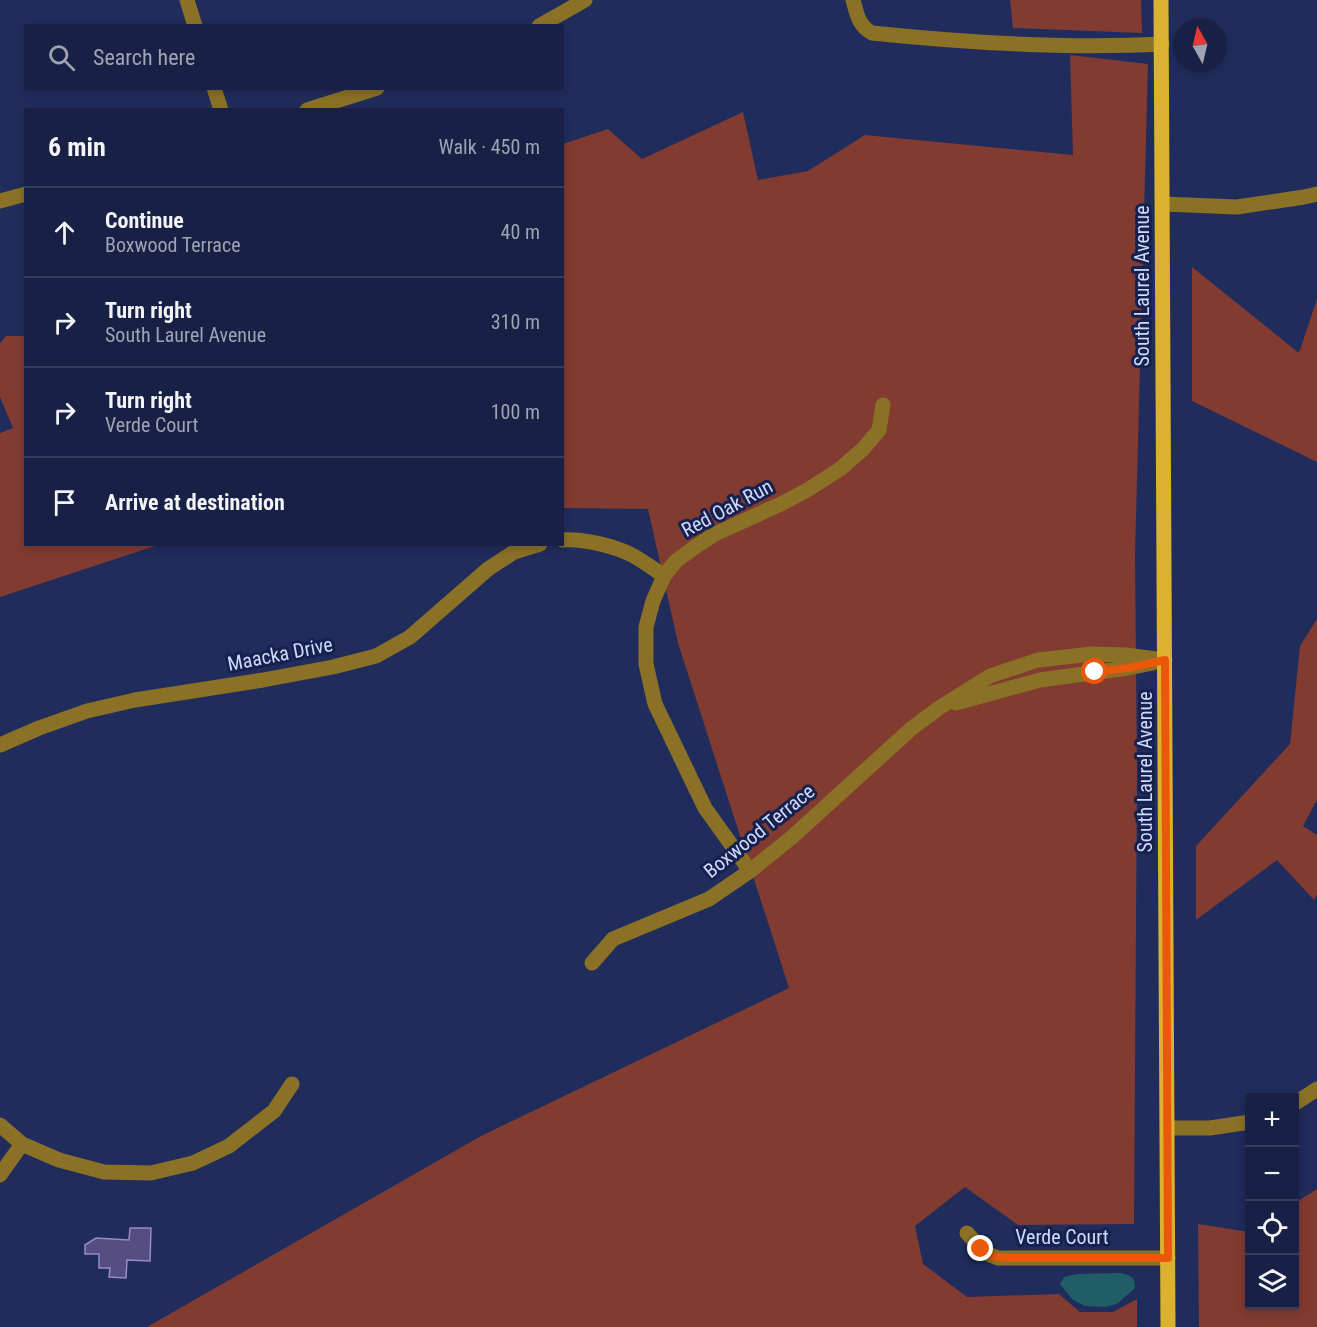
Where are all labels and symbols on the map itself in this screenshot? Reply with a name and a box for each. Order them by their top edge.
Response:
north arrow [1173,18,1227,72]
street label: South Laurel Avenue [1130,205,1154,367]
street label: Red Oak Run [677,474,777,542]
street label: Maacka Drive [225,632,335,676]
route start [1081,658,1107,684]
street label: South Laurel Avenue [1133,691,1157,853]
street label: Boxwood Terrace [699,779,819,883]
street label: Verde Court [1015,1225,1109,1249]
route end [967,1235,993,1261]

